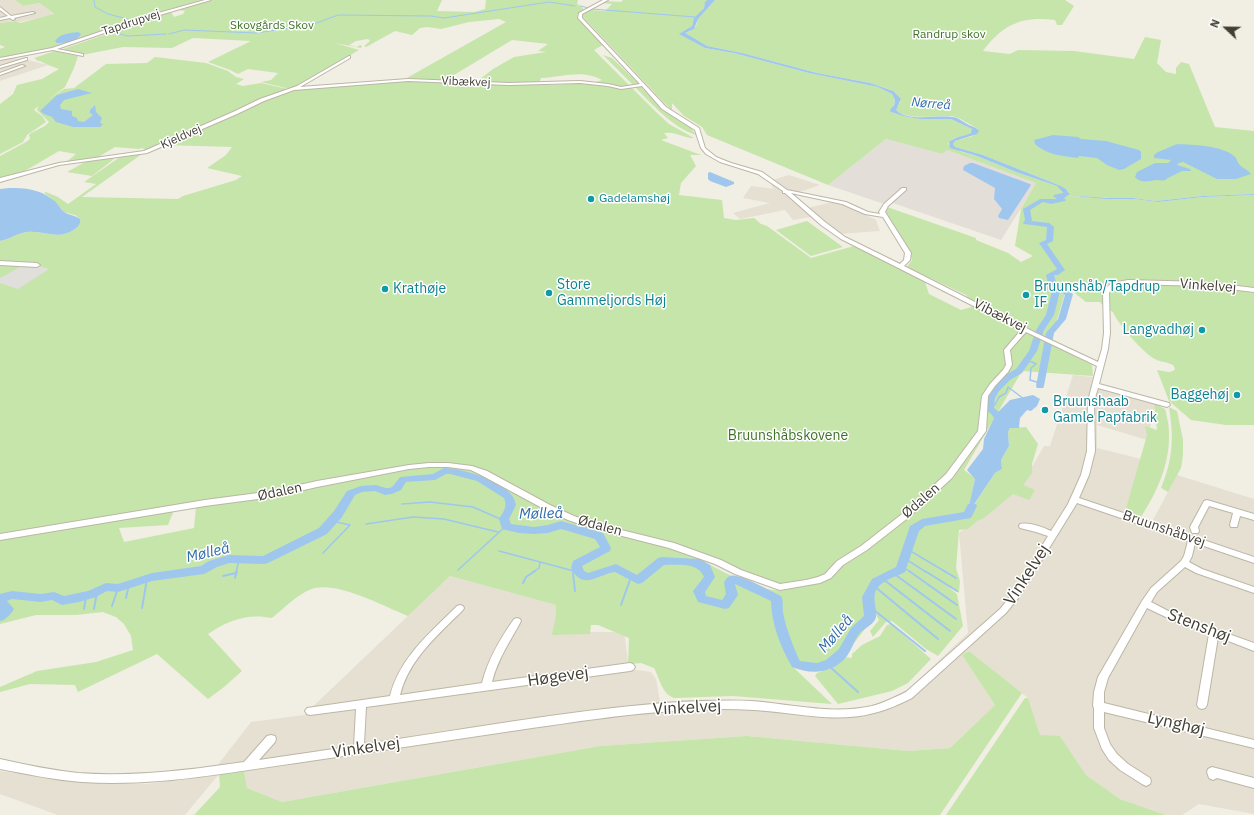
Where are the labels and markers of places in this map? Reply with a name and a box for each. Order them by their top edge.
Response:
place label: Gadelamshøj [599,192,670,206]
marker: Gadelamshøj [586,194,596,204]
place label: Store Gammeljords Høj [557,277,666,310]
place label: Bruunshåb/Tapdrup IF [1034,279,1160,312]
place label: Krathøje [393,281,446,297]
marker: Krathøje [380,284,390,294]
marker: Store Gammeljords Høj [544,288,554,298]
marker: Bruunshåb/Tapdrup IF [1021,290,1031,300]
place label: Langvadhøj [1122,322,1194,338]
marker: Langvadhøj [1197,325,1207,335]
place label: Baggehøj [1171,387,1229,403]
marker: Baggehøj [1232,390,1242,400]
place label: Bruunshaab Gamle Papfabrik [1053,394,1157,426]
marker: Bruunshaab Gamle Papfabrik [1040,405,1050,415]

